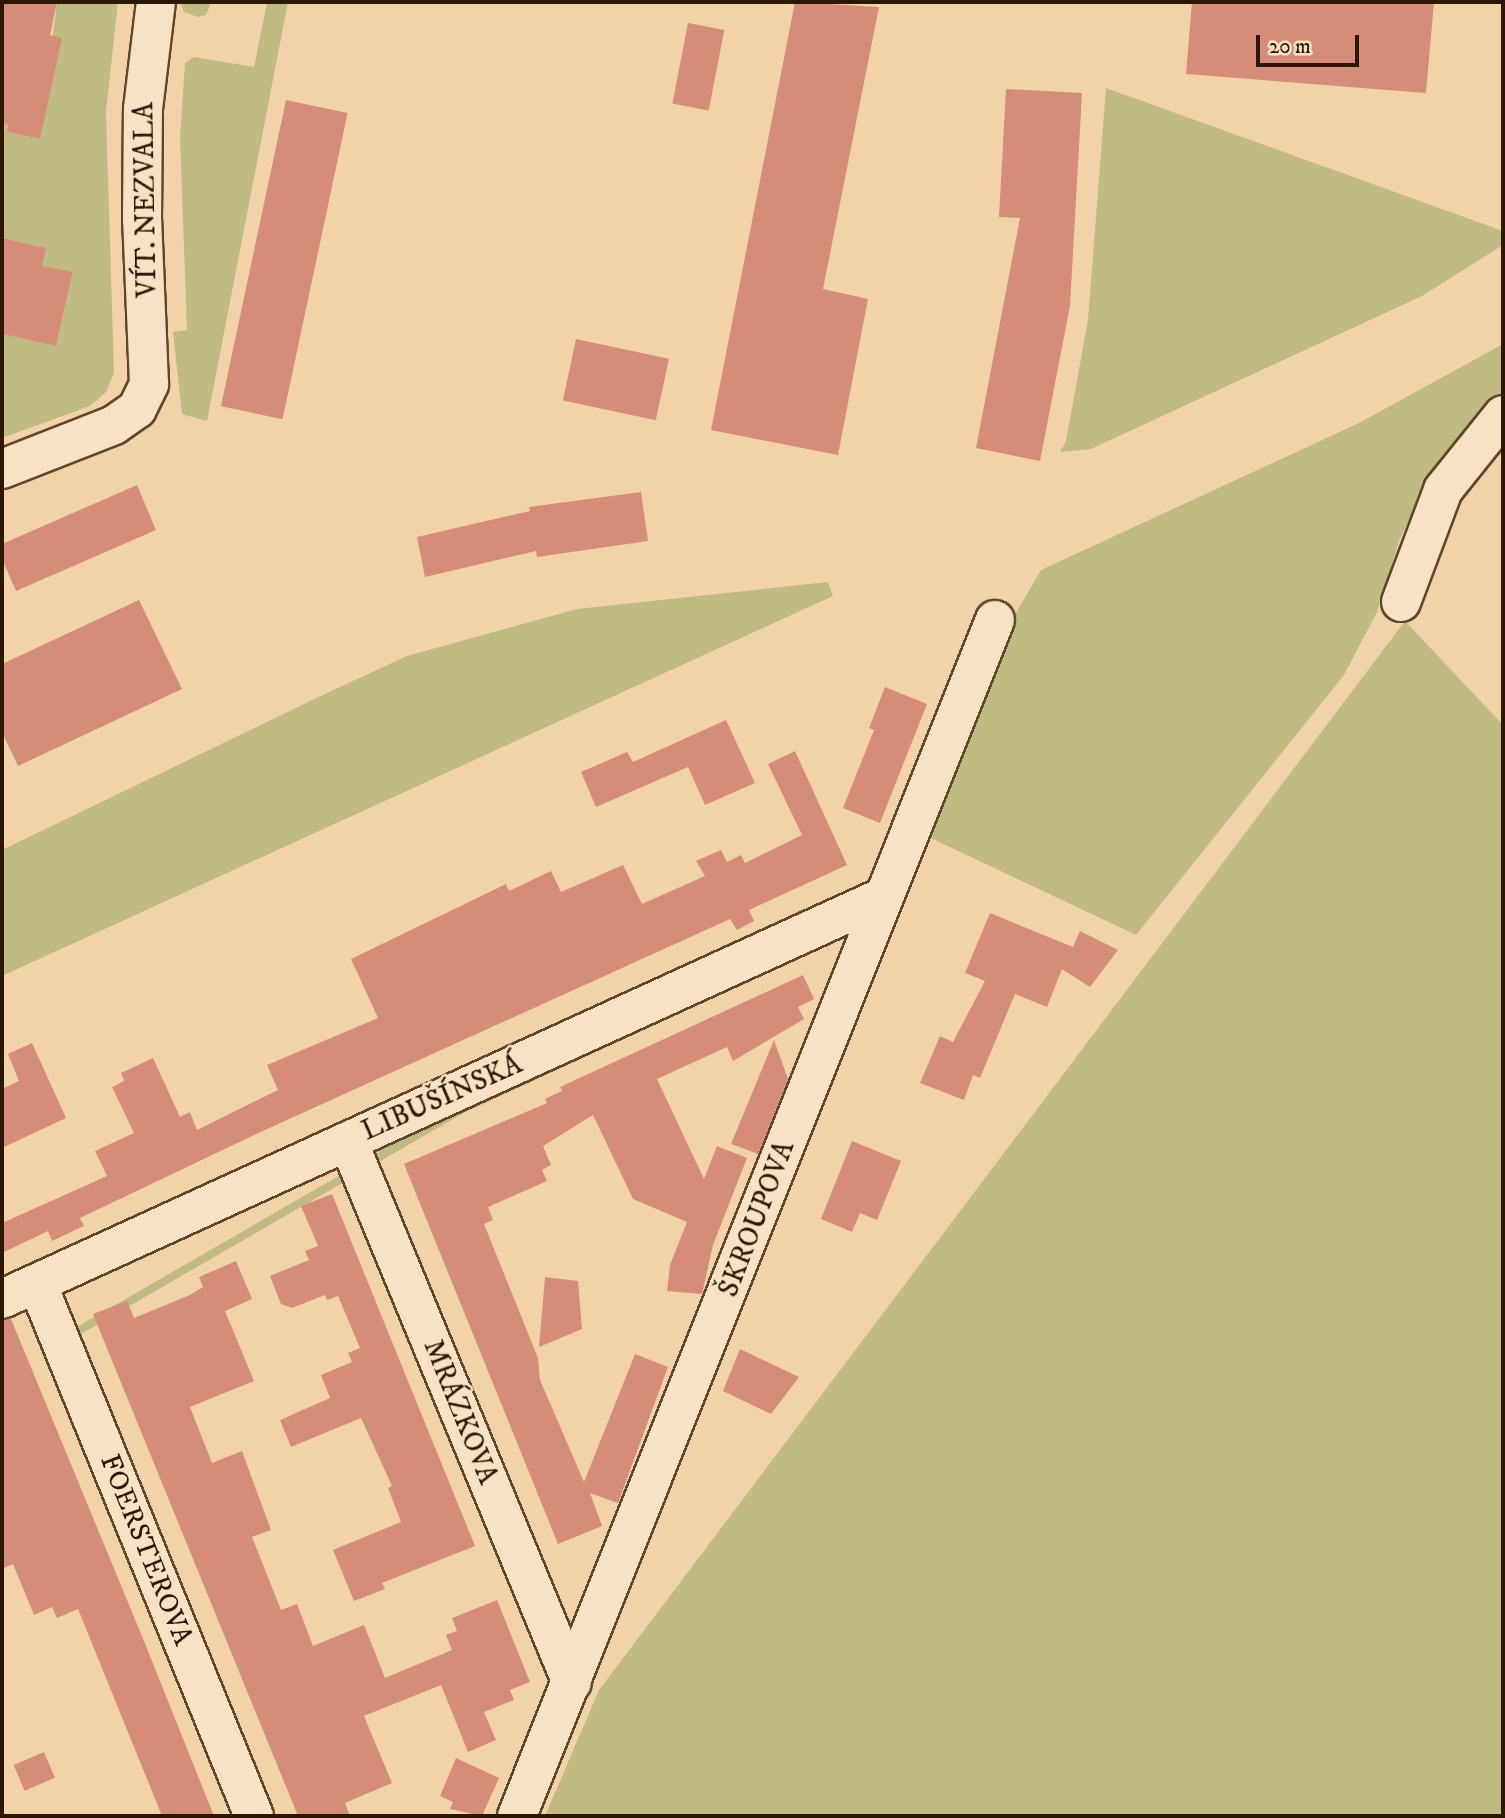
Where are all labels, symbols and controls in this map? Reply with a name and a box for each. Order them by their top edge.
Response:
scale bar [1260,21,1363,65]
text: 20 m [1269,34,1311,60]
street label: VÍT. NEZVALA [127,102,165,298]
street label: LIBUŠÍNSKÁ [357,1048,527,1148]
street label: ŠKROUPOVA [712,1136,802,1302]
street label: MRÁZKOVA [416,1335,504,1489]
street label: FOERSTEROVA [92,1450,200,1650]

